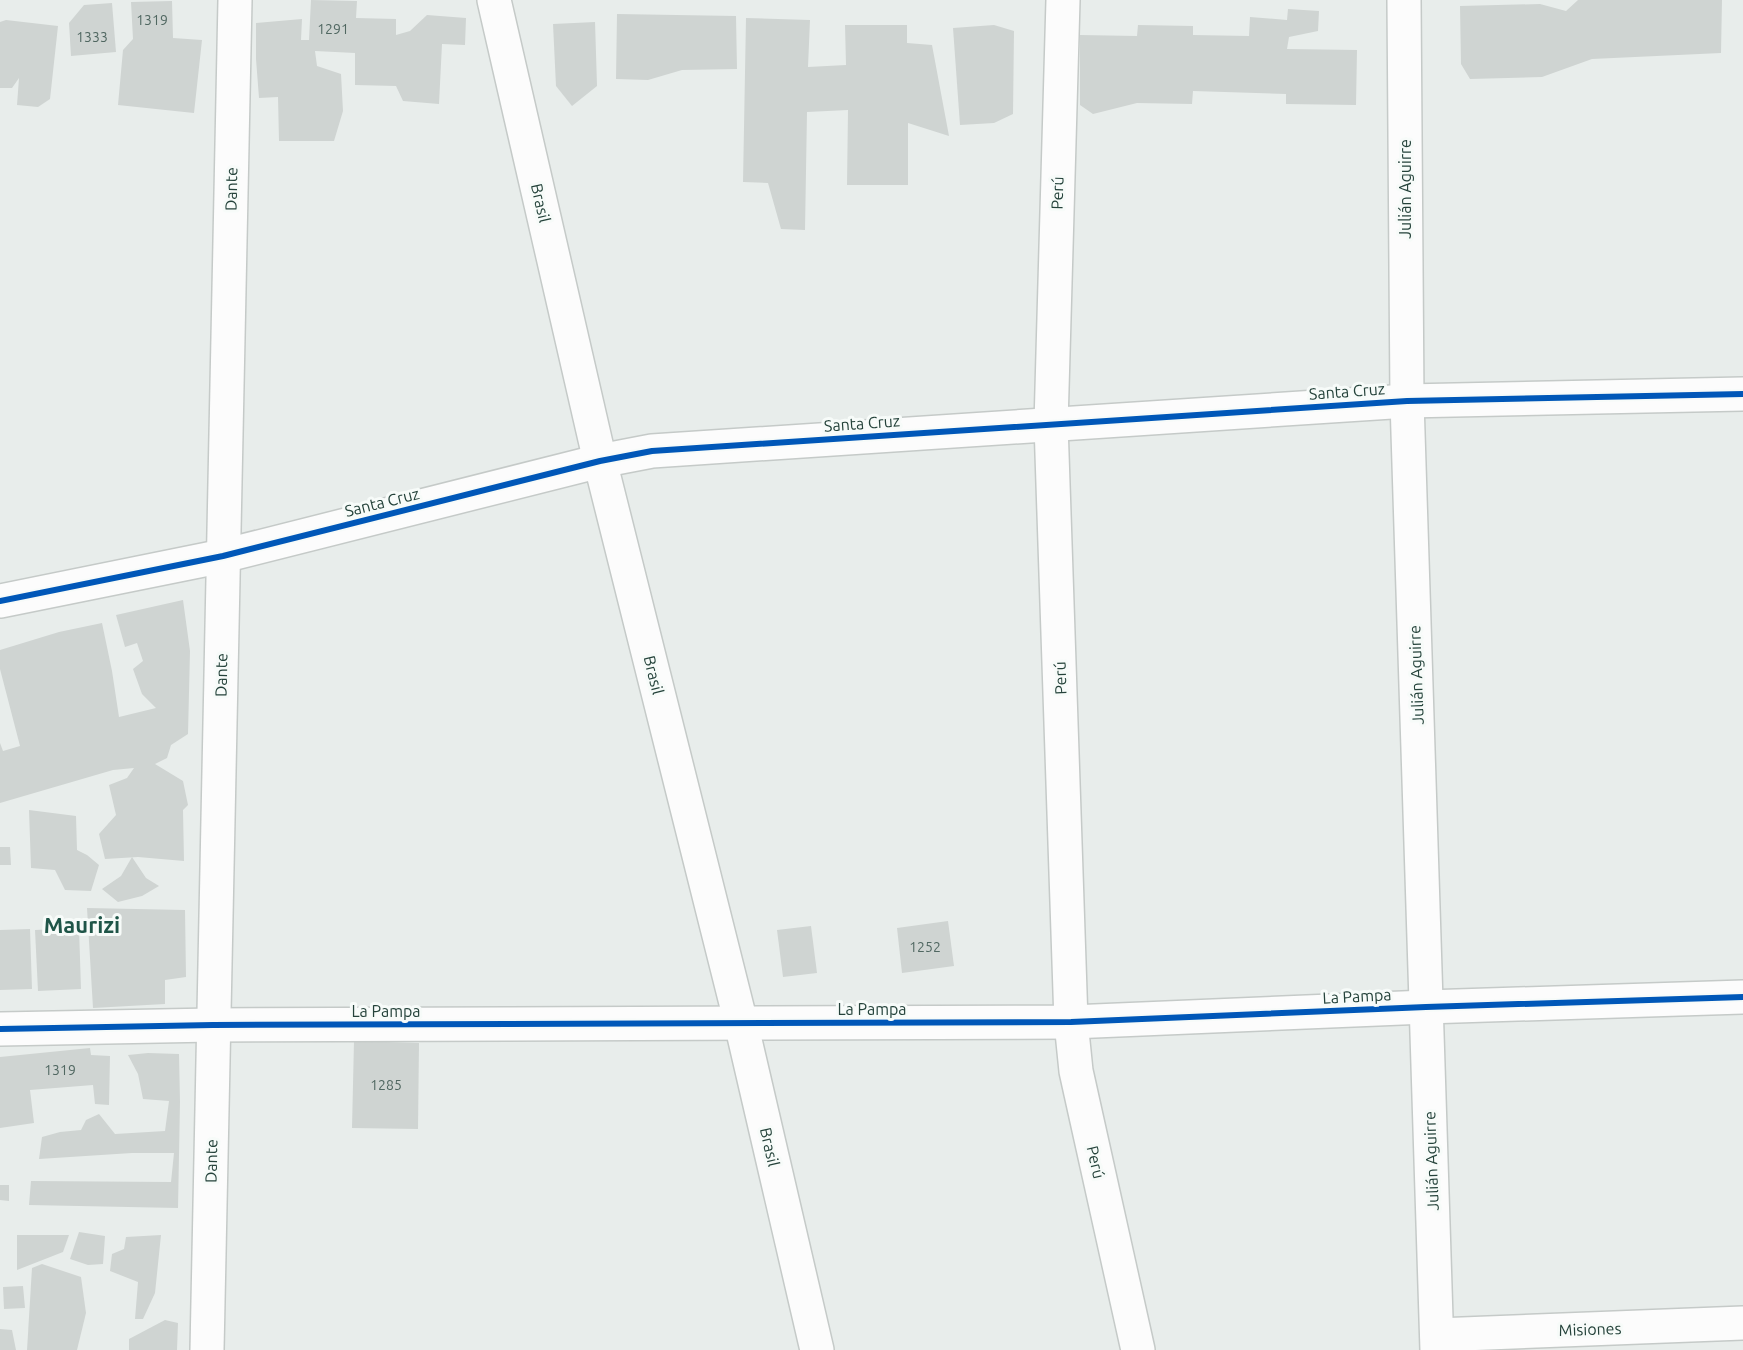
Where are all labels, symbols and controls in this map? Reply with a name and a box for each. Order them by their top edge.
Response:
house number: 1319 [136,12,168,28]
house number: 1291 [317,21,349,37]
house number: 1333 [76,29,108,45]
street label: Julián Aguirre [1396,139,1414,239]
street label: Dante [222,167,240,211]
street label: Perú [1047,176,1067,210]
street label: Brasil [528,182,554,224]
street label: Santa Cruz [1308,379,1386,403]
street label: Santa Cruz [823,411,901,435]
street label: Santa Cruz [343,484,421,520]
street label: Julián Aguirre [1405,625,1427,725]
street label: Dante [212,653,230,697]
street label: Brasil [640,654,668,696]
street label: Perú [1050,661,1070,695]
district label: Maurizi [44,912,120,937]
house number: 1252 [909,939,941,955]
street label: La Pampa [1322,985,1392,1007]
street label: La Pampa [837,1000,907,1018]
street label: La Pampa [351,1002,421,1020]
house number: 1319 [44,1062,76,1078]
house number: 1285 [370,1077,402,1093]
street label: Julián Aguirre [1420,1111,1442,1211]
street label: Brasil [757,1126,783,1168]
street label: Dante [202,1139,220,1183]
street label: Perú [1083,1144,1109,1180]
street label: Misiones [1558,1319,1622,1339]

